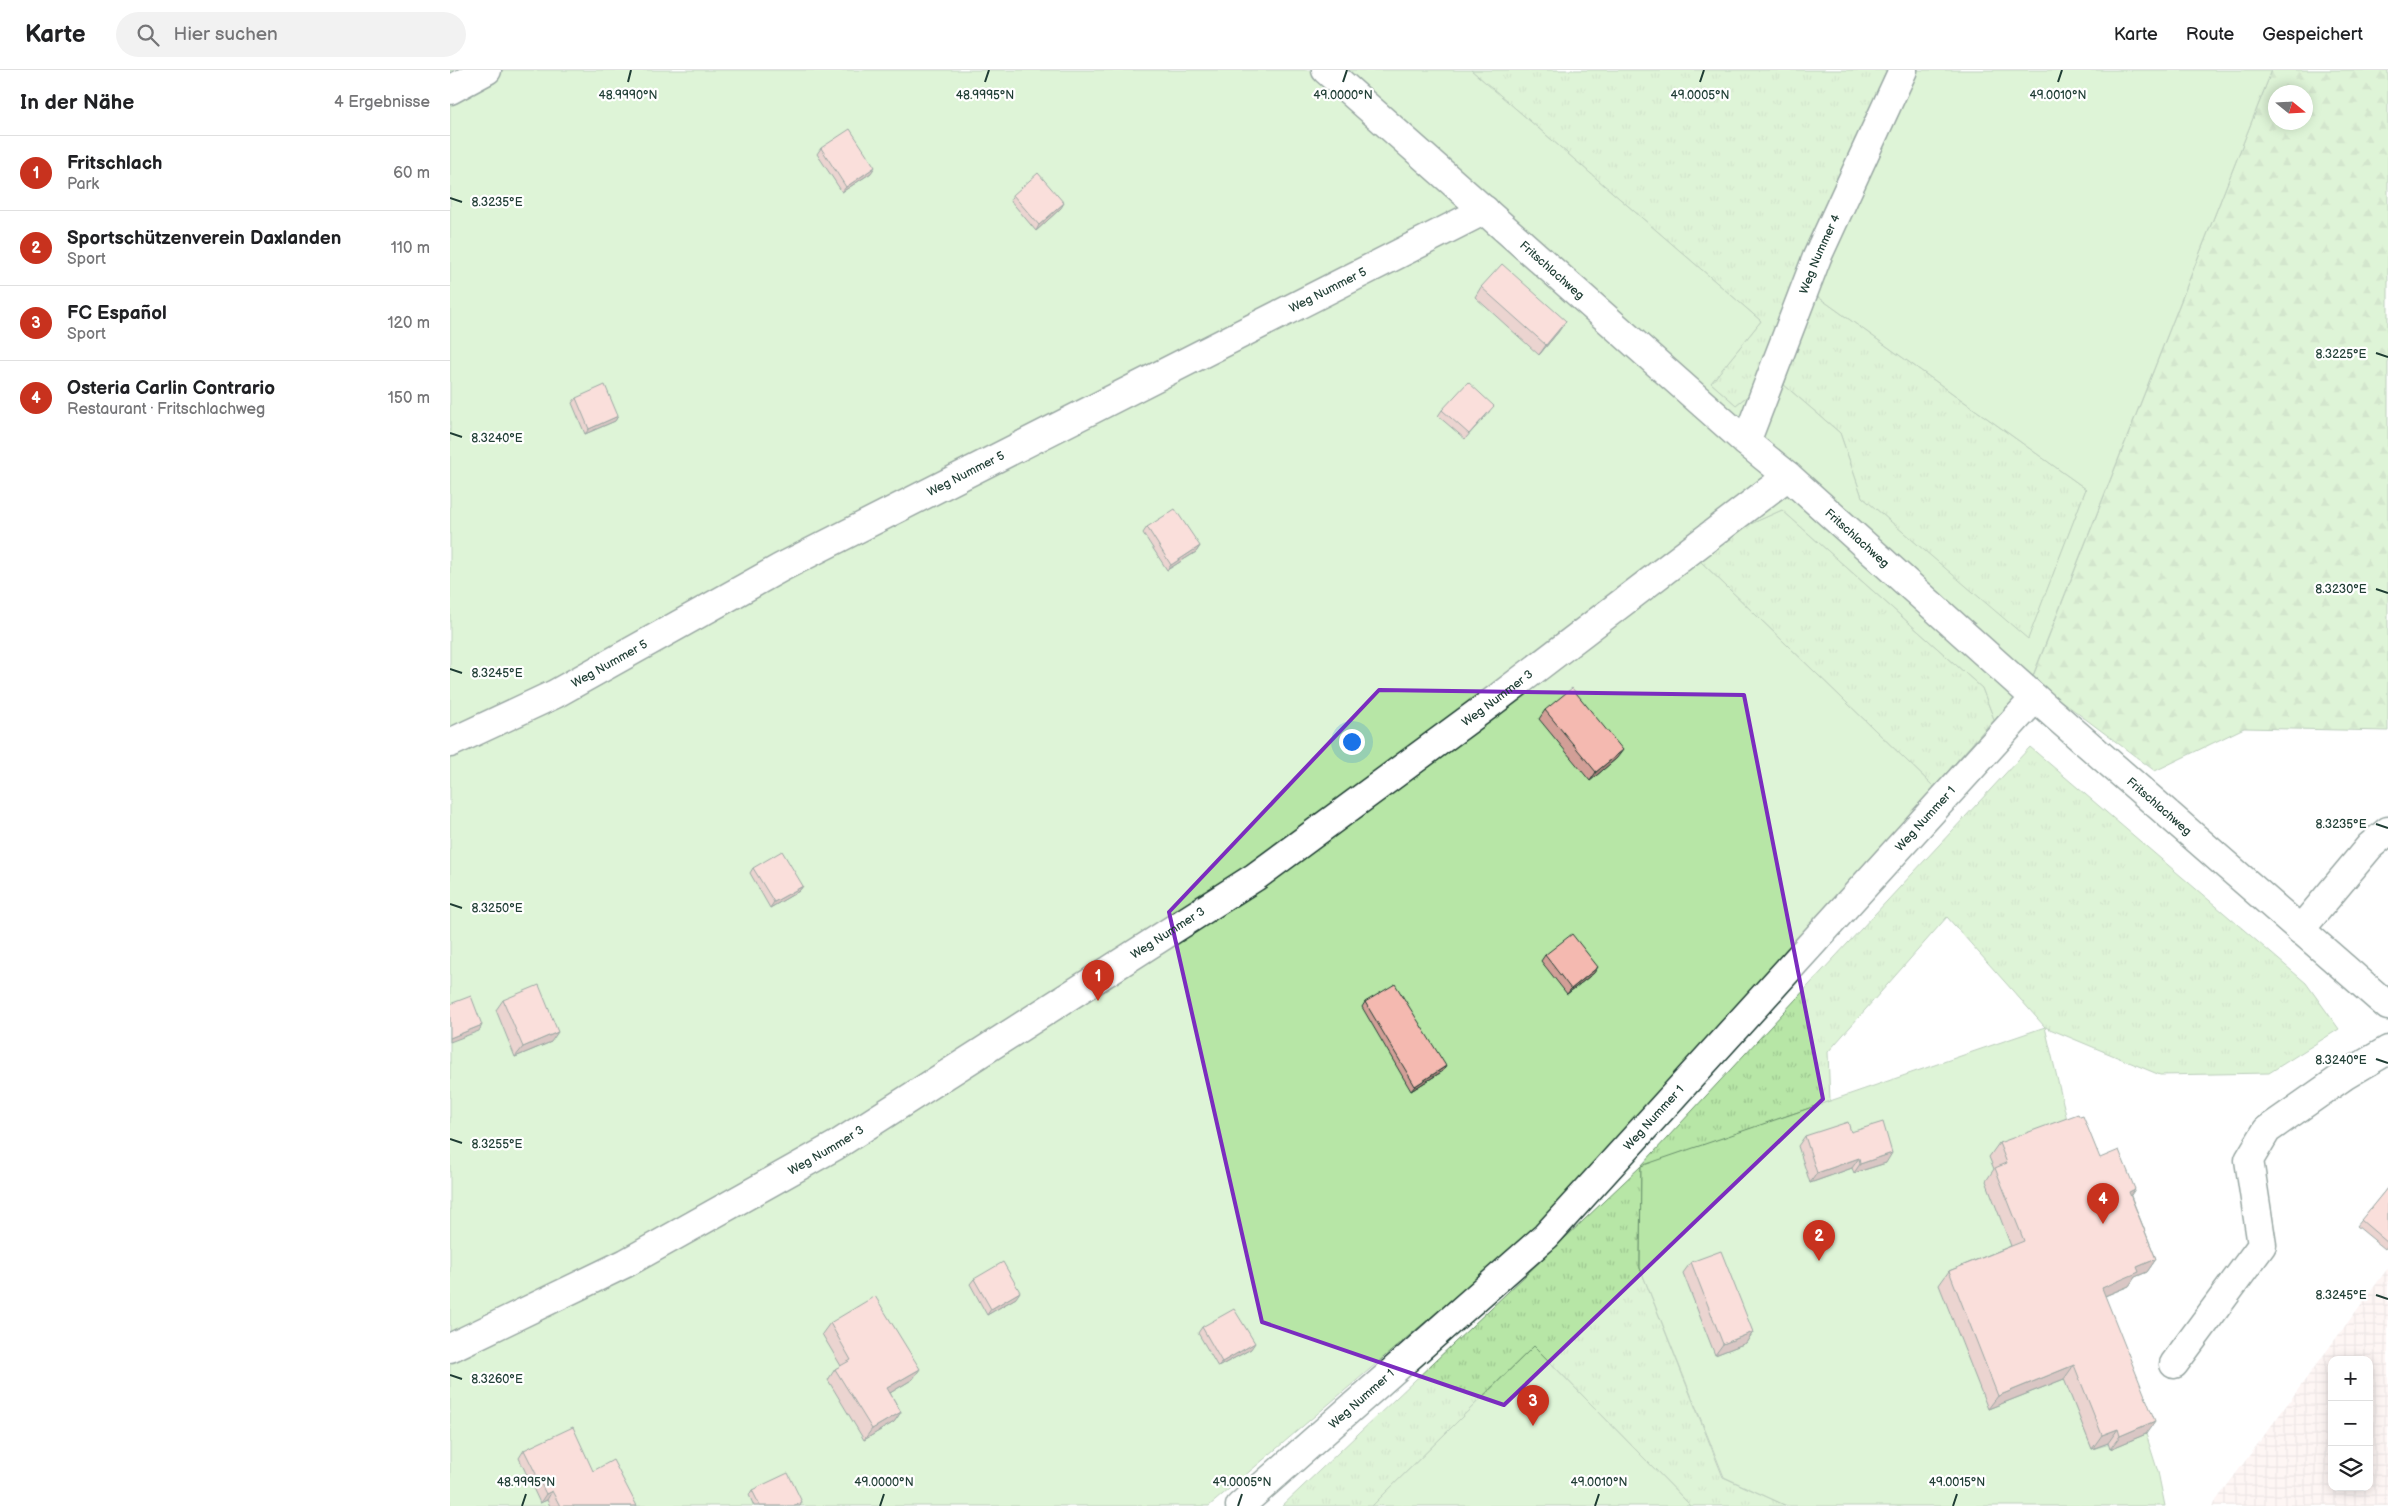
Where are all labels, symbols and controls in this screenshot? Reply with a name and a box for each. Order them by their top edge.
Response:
search box [116,12,466,57]
text: Karte [25,20,86,49]
icon: search [134,21,162,49]
text: Hier suchen [174,23,278,46]
text: Karte [2114,24,2158,45]
text: Route [2186,24,2234,45]
text: Gespeichert [2262,24,2363,45]
north arrow [2268,85,2313,130]
text: 48.9990°N [598,88,658,103]
text: 48.9995°N [956,88,1014,103]
text: 49.0000°N [1313,88,1373,103]
text: 49.0005°N [1670,88,1730,103]
text: 49.0010°N [2030,88,2086,103]
text: In der Nähe [20,90,134,115]
text: 4 Ergebnisse [334,93,430,112]
text: Fritschlach [67,152,162,175]
text: 1 [33,164,39,183]
text: 60 m [393,164,430,183]
text: Park [67,175,99,194]
text: 8.3235°E [471,195,523,210]
street label: Weg Nummer 4 [1797,211,1844,296]
text: Sportschützenverein Daxlanden [67,227,341,250]
street label: Fritschlachweg [1516,238,1587,303]
text: 2 [31,239,41,258]
text: 110 m [391,239,430,258]
text: Sport [67,250,106,269]
street label: Weg Nummer 5 [1287,264,1369,316]
text: FC Español [67,302,167,325]
text: 3 [31,314,41,333]
text: 120 m [387,314,430,333]
text: Sport [67,325,106,344]
text: 8.3225°E [2315,347,2367,362]
text: Osteria Carlin Contrario [67,377,275,400]
text: 4 [31,389,41,408]
text: 150 m [388,389,430,408]
text: Restaurant · Fritschlachweg [67,400,265,419]
text: 8.3240°E [471,431,523,446]
street label: Weg Nummer 5 [925,448,1007,500]
street label: Fritschlachweg [1822,506,1892,571]
text: 8.3230°E [2315,582,2367,597]
street label: Weg Nummer 5 [569,637,650,691]
text: 8.3245°E [471,666,523,681]
street label: Weg Nummer 3 [1459,667,1536,730]
your location [1339,729,1365,755]
street label: Fritschlachweg [2123,774,2194,839]
street label: Weg Nummer 1 [1892,783,1959,855]
text: 8.3235°E [2315,817,2367,832]
text: 8.3250°E [471,901,523,916]
street label: Weg Nummer 3 [1128,904,1208,963]
pin: 1 [1082,960,1114,1001]
text: 8.3240°E [2315,1053,2367,1068]
street label: Weg Nummer 1 [1621,1082,1687,1154]
street label: Weg Nummer 3 [786,1122,867,1179]
text: 8.3255°E [472,1137,523,1152]
pin: 4 [2087,1183,2119,1224]
pin: 2 [1803,1220,1835,1261]
text: 8.3245°E [2315,1288,2367,1303]
map controls [2328,1356,2373,1491]
button: + [2328,1356,2373,1401]
street label: Weg Nummer 1 [1326,1366,1398,1432]
text: 8.3260°E [471,1372,523,1387]
pin: 3 [1517,1385,1549,1426]
button: − [2328,1401,2373,1446]
button: layers [2328,1446,2373,1491]
text: 48.9995°N [497,1475,555,1490]
text: 49.0000°N [854,1475,914,1490]
text: 49.0005°N [1212,1475,1272,1490]
text: 49.0010°N [1571,1475,1627,1490]
text: 49.0015°N [1929,1475,1985,1490]

